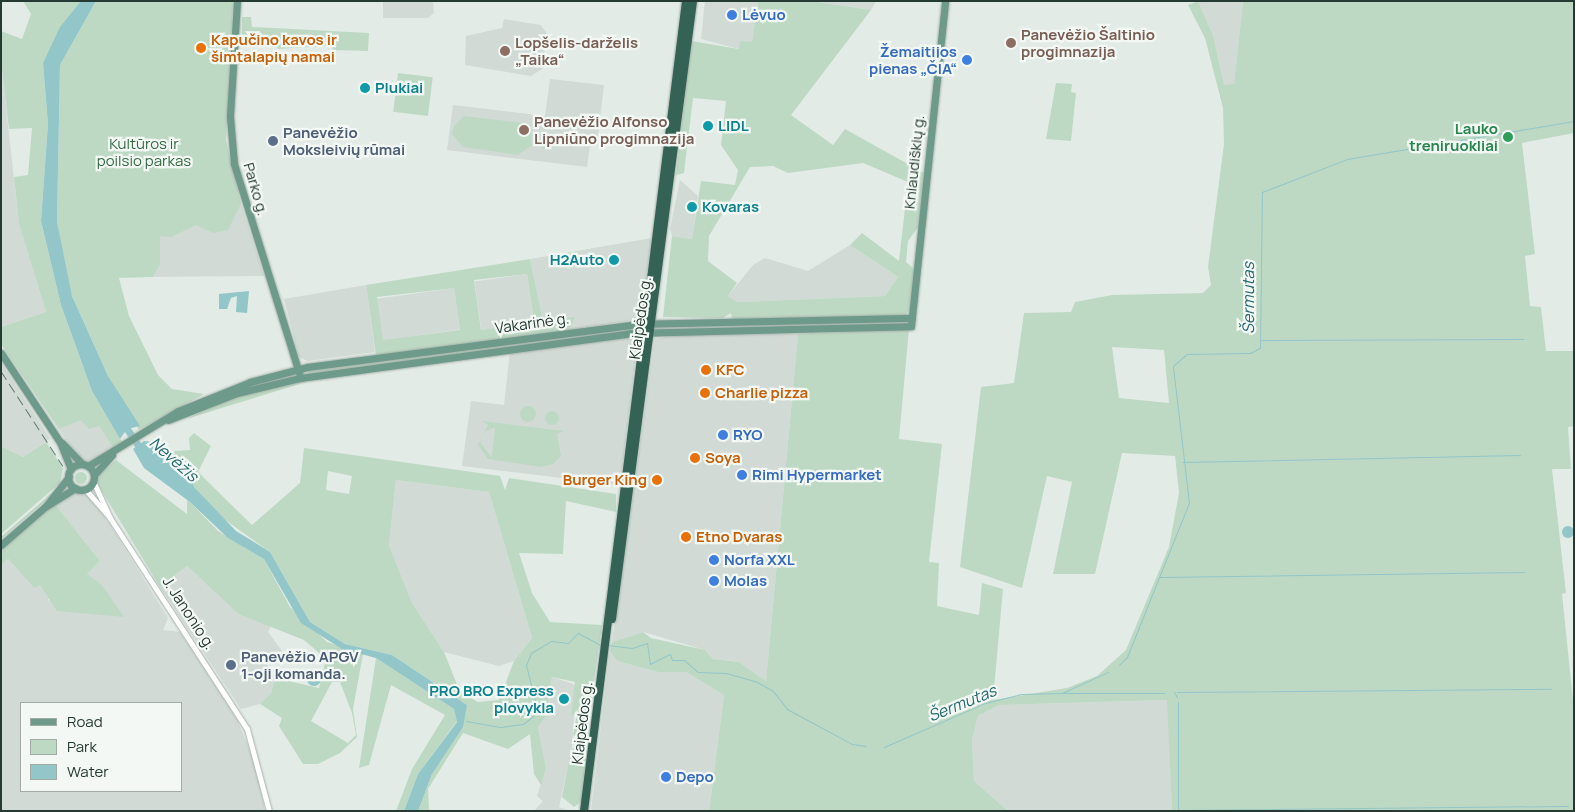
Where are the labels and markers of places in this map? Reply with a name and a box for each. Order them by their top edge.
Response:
place label: Lėvuo [742,6,786,24]
marker: Lėvuo [726,9,738,21]
place label: Panevėžio Šaltinio progimnazija [1021,25,1155,60]
place label: Kapučino kavos ir šimtalapių namai [211,30,337,65]
place label: Lopšelis-darželis „Taika“ [515,33,638,68]
marker: Panevėžio Šaltinio progimnazija [1005,37,1017,49]
marker: Kapučino kavos ir šimtalapių namai [195,42,207,54]
place label: Žemaitijos pienas „ČIA“ [869,42,957,77]
marker: Lopšelis-darželis „Taika“ [499,45,511,57]
marker: Žemaitijos pienas „ČIA“ [961,54,973,66]
place label: Plukiai [375,79,423,97]
marker: Plukiai [359,82,371,94]
place label: Panevėžio Alfonso Lipniūno progimnazija [534,112,694,147]
place label: LIDL [718,117,749,135]
place label: Lauko treniruokliai [1409,119,1498,154]
marker: LIDL [702,120,714,132]
place label: Panevėžio Moksleivių rūmai [283,123,405,158]
marker: Panevėžio Alfonso Lipniūno progimnazija [518,124,530,136]
marker: Lauko treniruokliai [1502,131,1514,143]
marker: Panevėžio Moksleivių rūmai [267,135,279,147]
place label: Kovaras [702,198,759,216]
marker: Kovaras [686,201,698,213]
place label: H2Auto [550,251,604,269]
marker: H2Auto [608,254,620,266]
place label: KFC [716,361,745,379]
marker: KFC [700,364,712,376]
place label: Charlie pizza [715,384,808,402]
marker: Charlie pizza [699,387,711,399]
place label: RYO [733,426,763,444]
marker: RYO [717,429,729,441]
place label: Soya [705,449,741,467]
marker: Soya [689,452,701,464]
place label: Rimi Hypermarket [752,466,882,484]
marker: Rimi Hypermarket [736,469,748,481]
place label: Burger King [563,471,647,489]
marker: Burger King [651,474,663,486]
place label: Etno Dvaras [696,528,782,546]
marker: Etno Dvaras [680,531,692,543]
place label: Norfa XXL [724,551,795,569]
marker: Norfa XXL [708,554,720,566]
place label: Molas [724,572,767,590]
marker: Molas [708,575,720,587]
place label: Panevėžio APGV 1-oji komanda. [241,647,359,682]
marker: Panevėžio APGV 1-oji komanda. [225,659,237,671]
place label: PRO BRO Express plovykla [429,681,554,716]
marker: PRO BRO Express plovykla [558,693,570,705]
place label: Depo [676,768,714,786]
marker: Depo [660,771,672,783]

